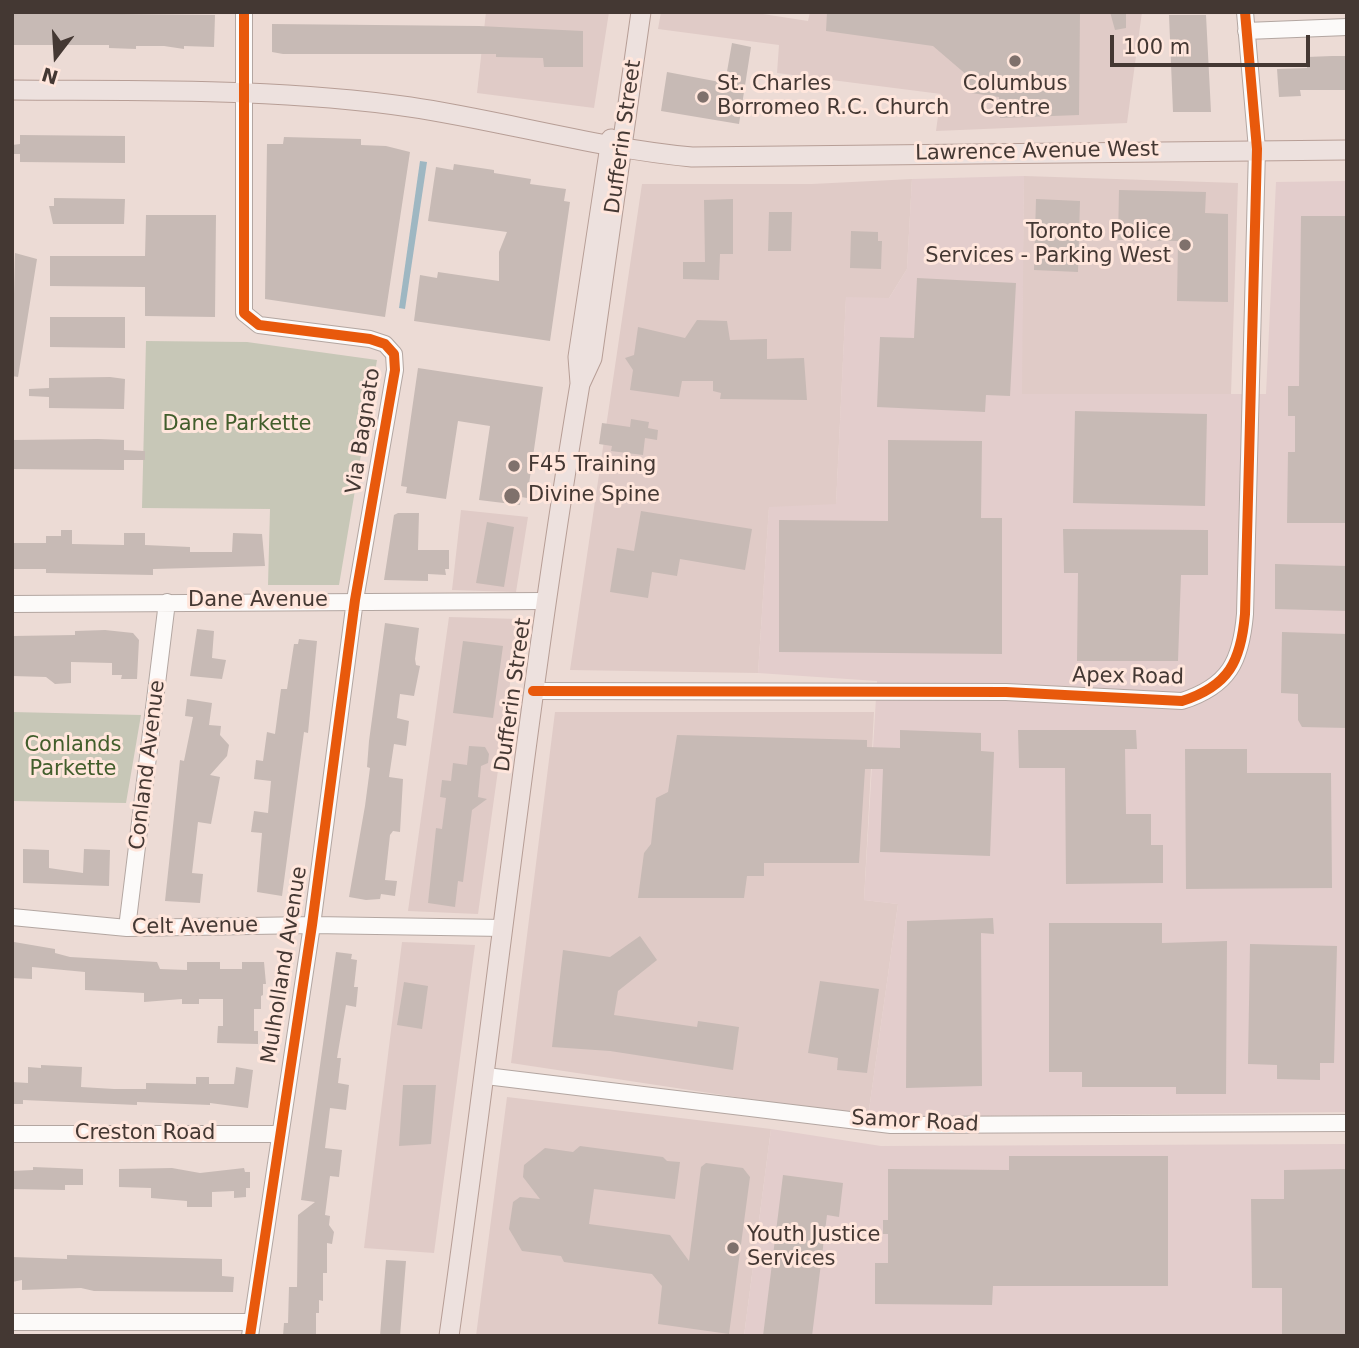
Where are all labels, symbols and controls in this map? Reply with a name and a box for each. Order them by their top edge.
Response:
north arrow [21,21,91,91]
scale bar [1114,21,1314,65]
text: 100 m [1123,35,1190,59]
marker: Columbus Centre [1007,53,1023,69]
street label: Dufferin Street [601,58,647,216]
text: N [39,63,61,89]
place label: St. Charles Borromeo R.C. Church [717,72,949,122]
place label: Columbus Centre [963,72,1067,122]
marker: St. Charles Borromeo R.C. Church [695,89,711,105]
street label: Lawrence Avenue West [915,137,1159,167]
place label: Toronto Police Services - Parking West [925,220,1171,270]
marker: Toronto Police Services - Parking West [1177,237,1193,253]
street label: Via Bagnato [342,366,386,496]
park label: Dane Parkette [163,412,311,438]
place label: F45 Training [528,453,656,479]
marker: F45 Training [506,458,522,474]
place label: Divine Spine [528,483,660,509]
marker: Divine Spine [502,486,522,506]
street label: Dane Avenue [188,588,328,614]
street label: Dufferin Street [491,616,537,774]
street label: Apex Road [1072,663,1184,691]
street label: Conland Avenue [125,679,171,851]
park label: Conlands Parkette [24,733,122,783]
street label: Mulholland Avenue [257,865,313,1065]
street label: Celt Avenue [132,913,258,941]
street label: Samor Road [851,1106,979,1138]
street label: Creston Road [75,1121,215,1147]
place label: Youth Justice Services [747,1223,880,1273]
marker: Youth Justice Services [725,1240,741,1256]

